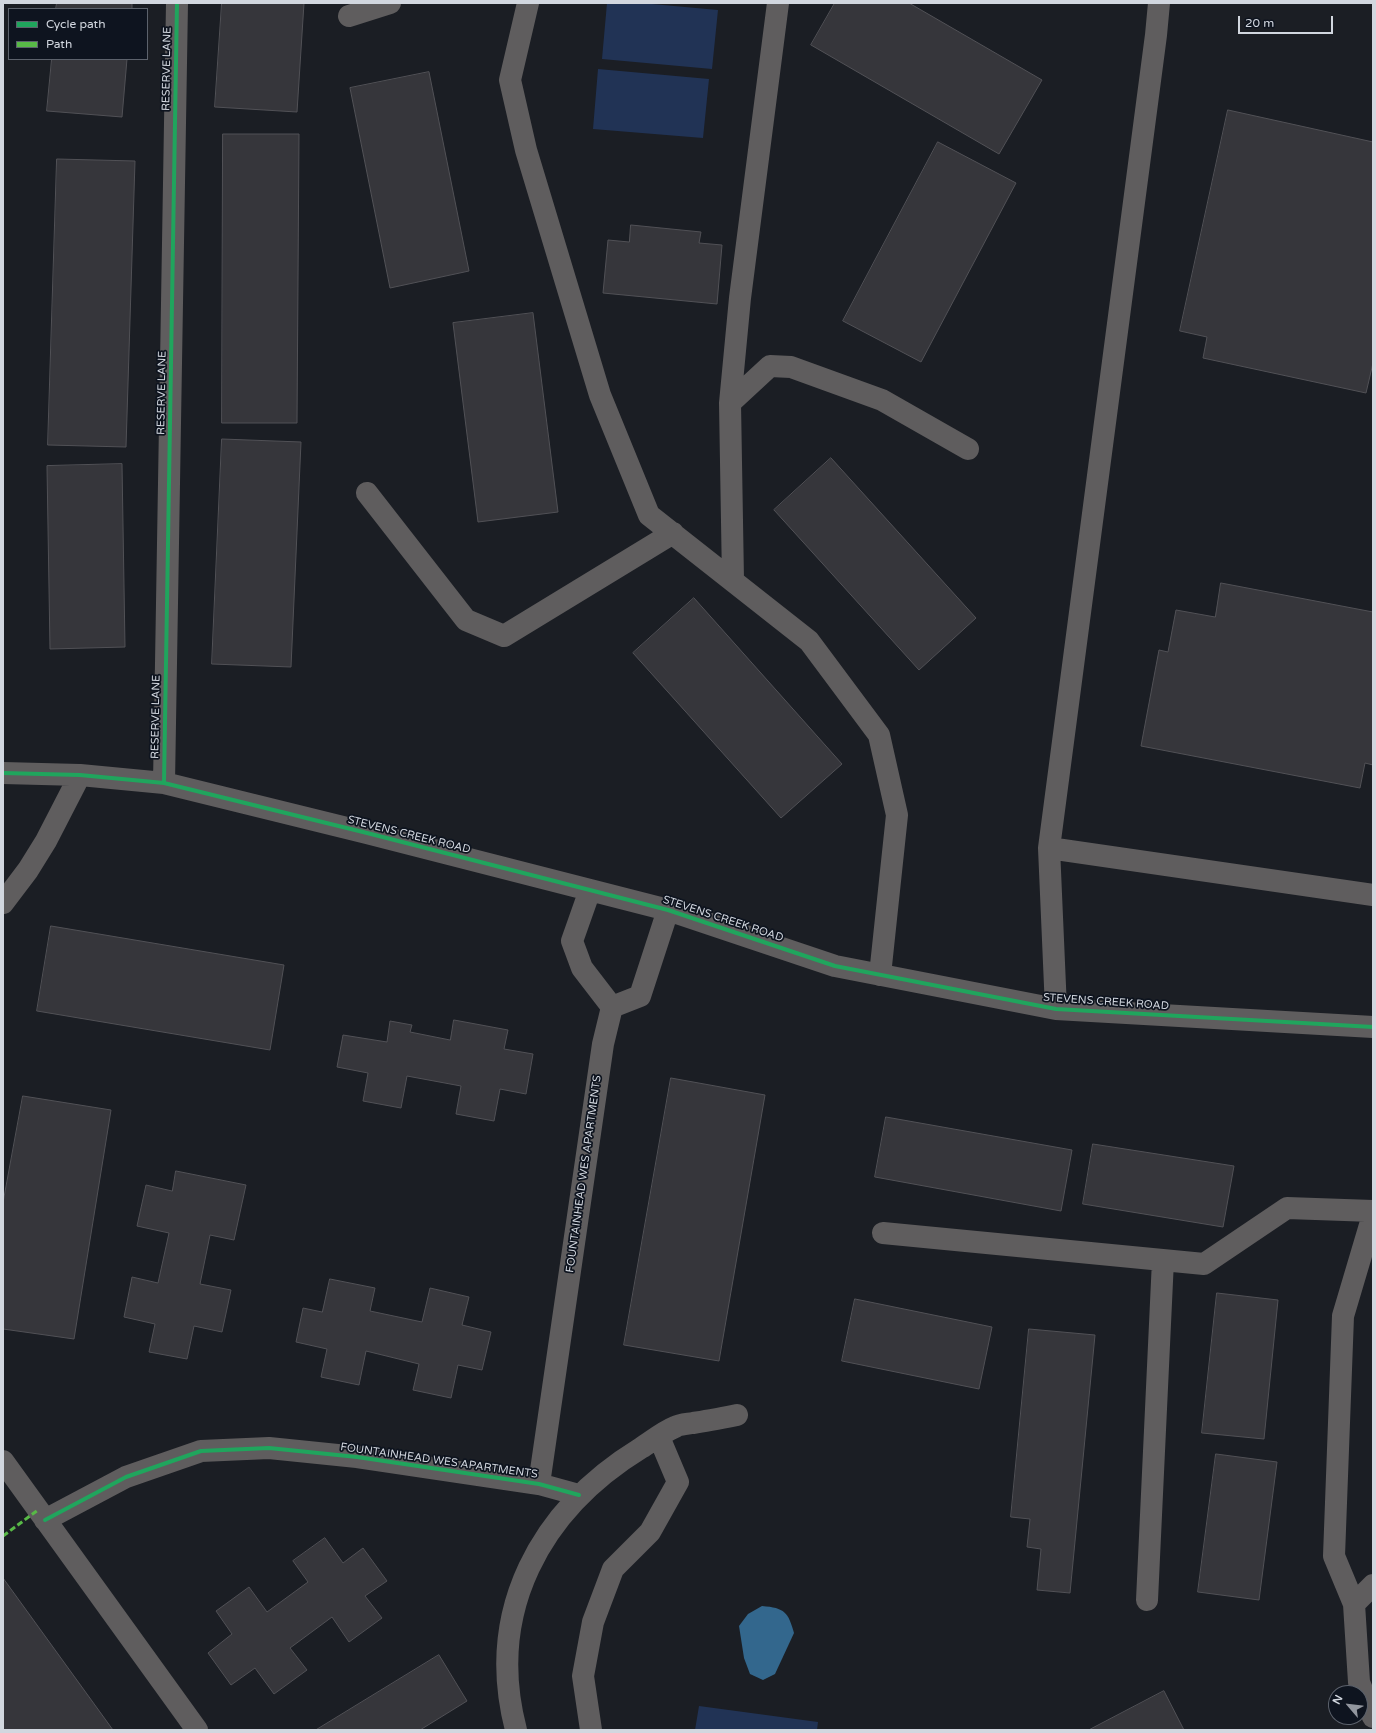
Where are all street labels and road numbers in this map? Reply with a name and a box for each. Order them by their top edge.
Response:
street label: RESERVE LANE [160,27,174,111]
street label: RESERVE LANE [155,351,169,435]
street label: RESERVE LANE [149,675,163,759]
street label: STEVENS CREEK ROAD [346,813,472,857]
street label: STEVENS CREEK ROAD [661,893,785,945]
street label: STEVENS CREEK ROAD [1043,991,1169,1013]
street label: FOUNTAINHEAD WES APARTMENTS [564,1075,604,1273]
street label: FOUNTAINHEAD WES APARTMENTS [340,1441,538,1481]

